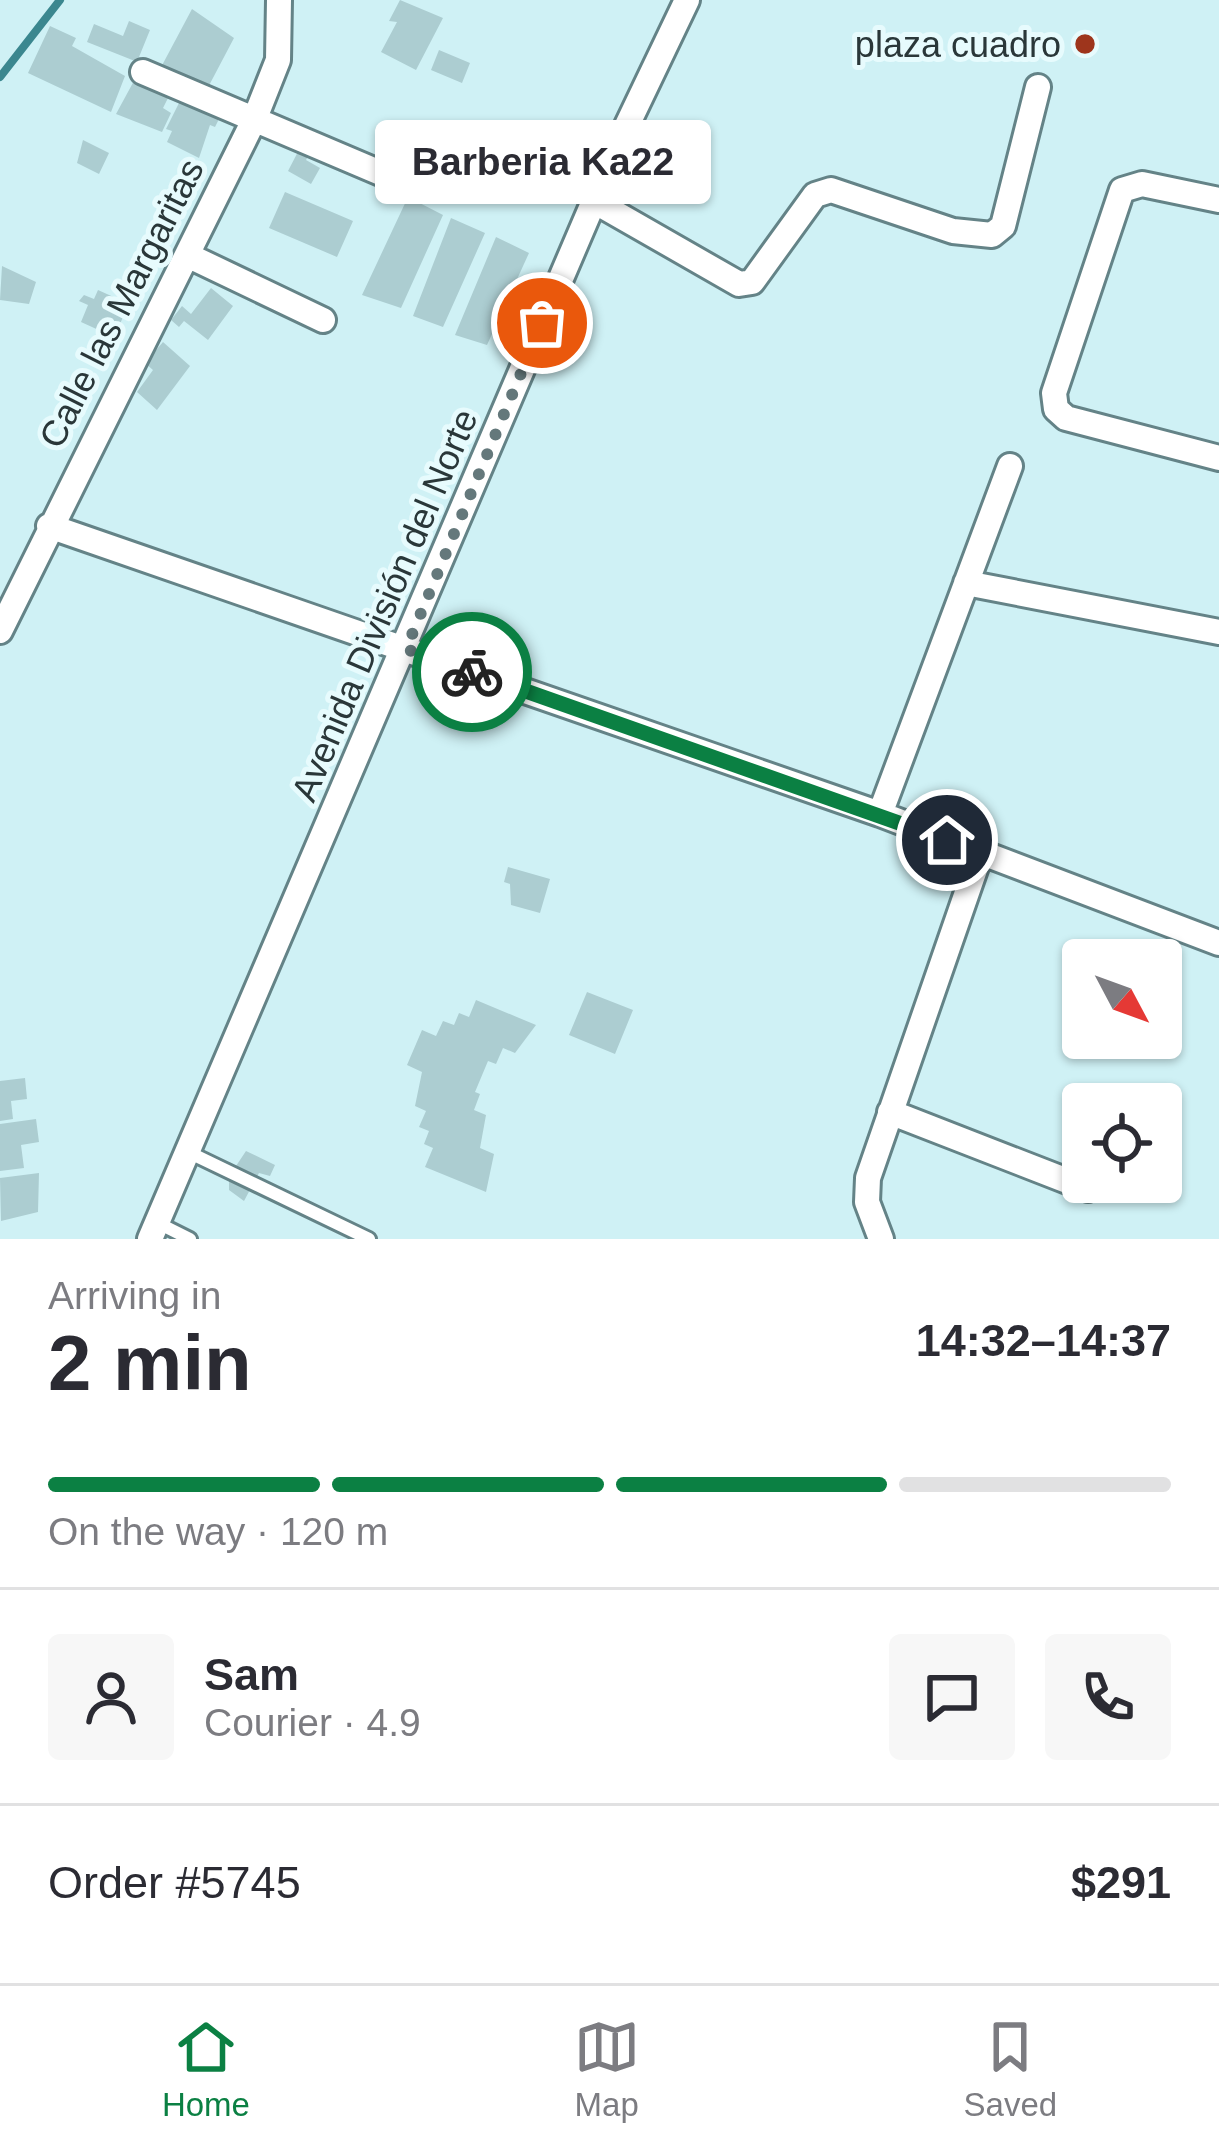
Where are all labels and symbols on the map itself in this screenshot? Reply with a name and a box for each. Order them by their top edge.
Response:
place label: plaza cuadro [855,24,1061,65]
marker: plaza cuadro [1072,31,1098,57]
callout: Barberia Ka22 [374,119,710,203]
street label: Calle las Margaritas [31,152,212,454]
pin [491,272,593,374]
street label: Avenida División del Norte [283,403,486,807]
courier [412,612,532,732]
pin [896,789,998,891]
north arrow [1062,939,1182,1059]

